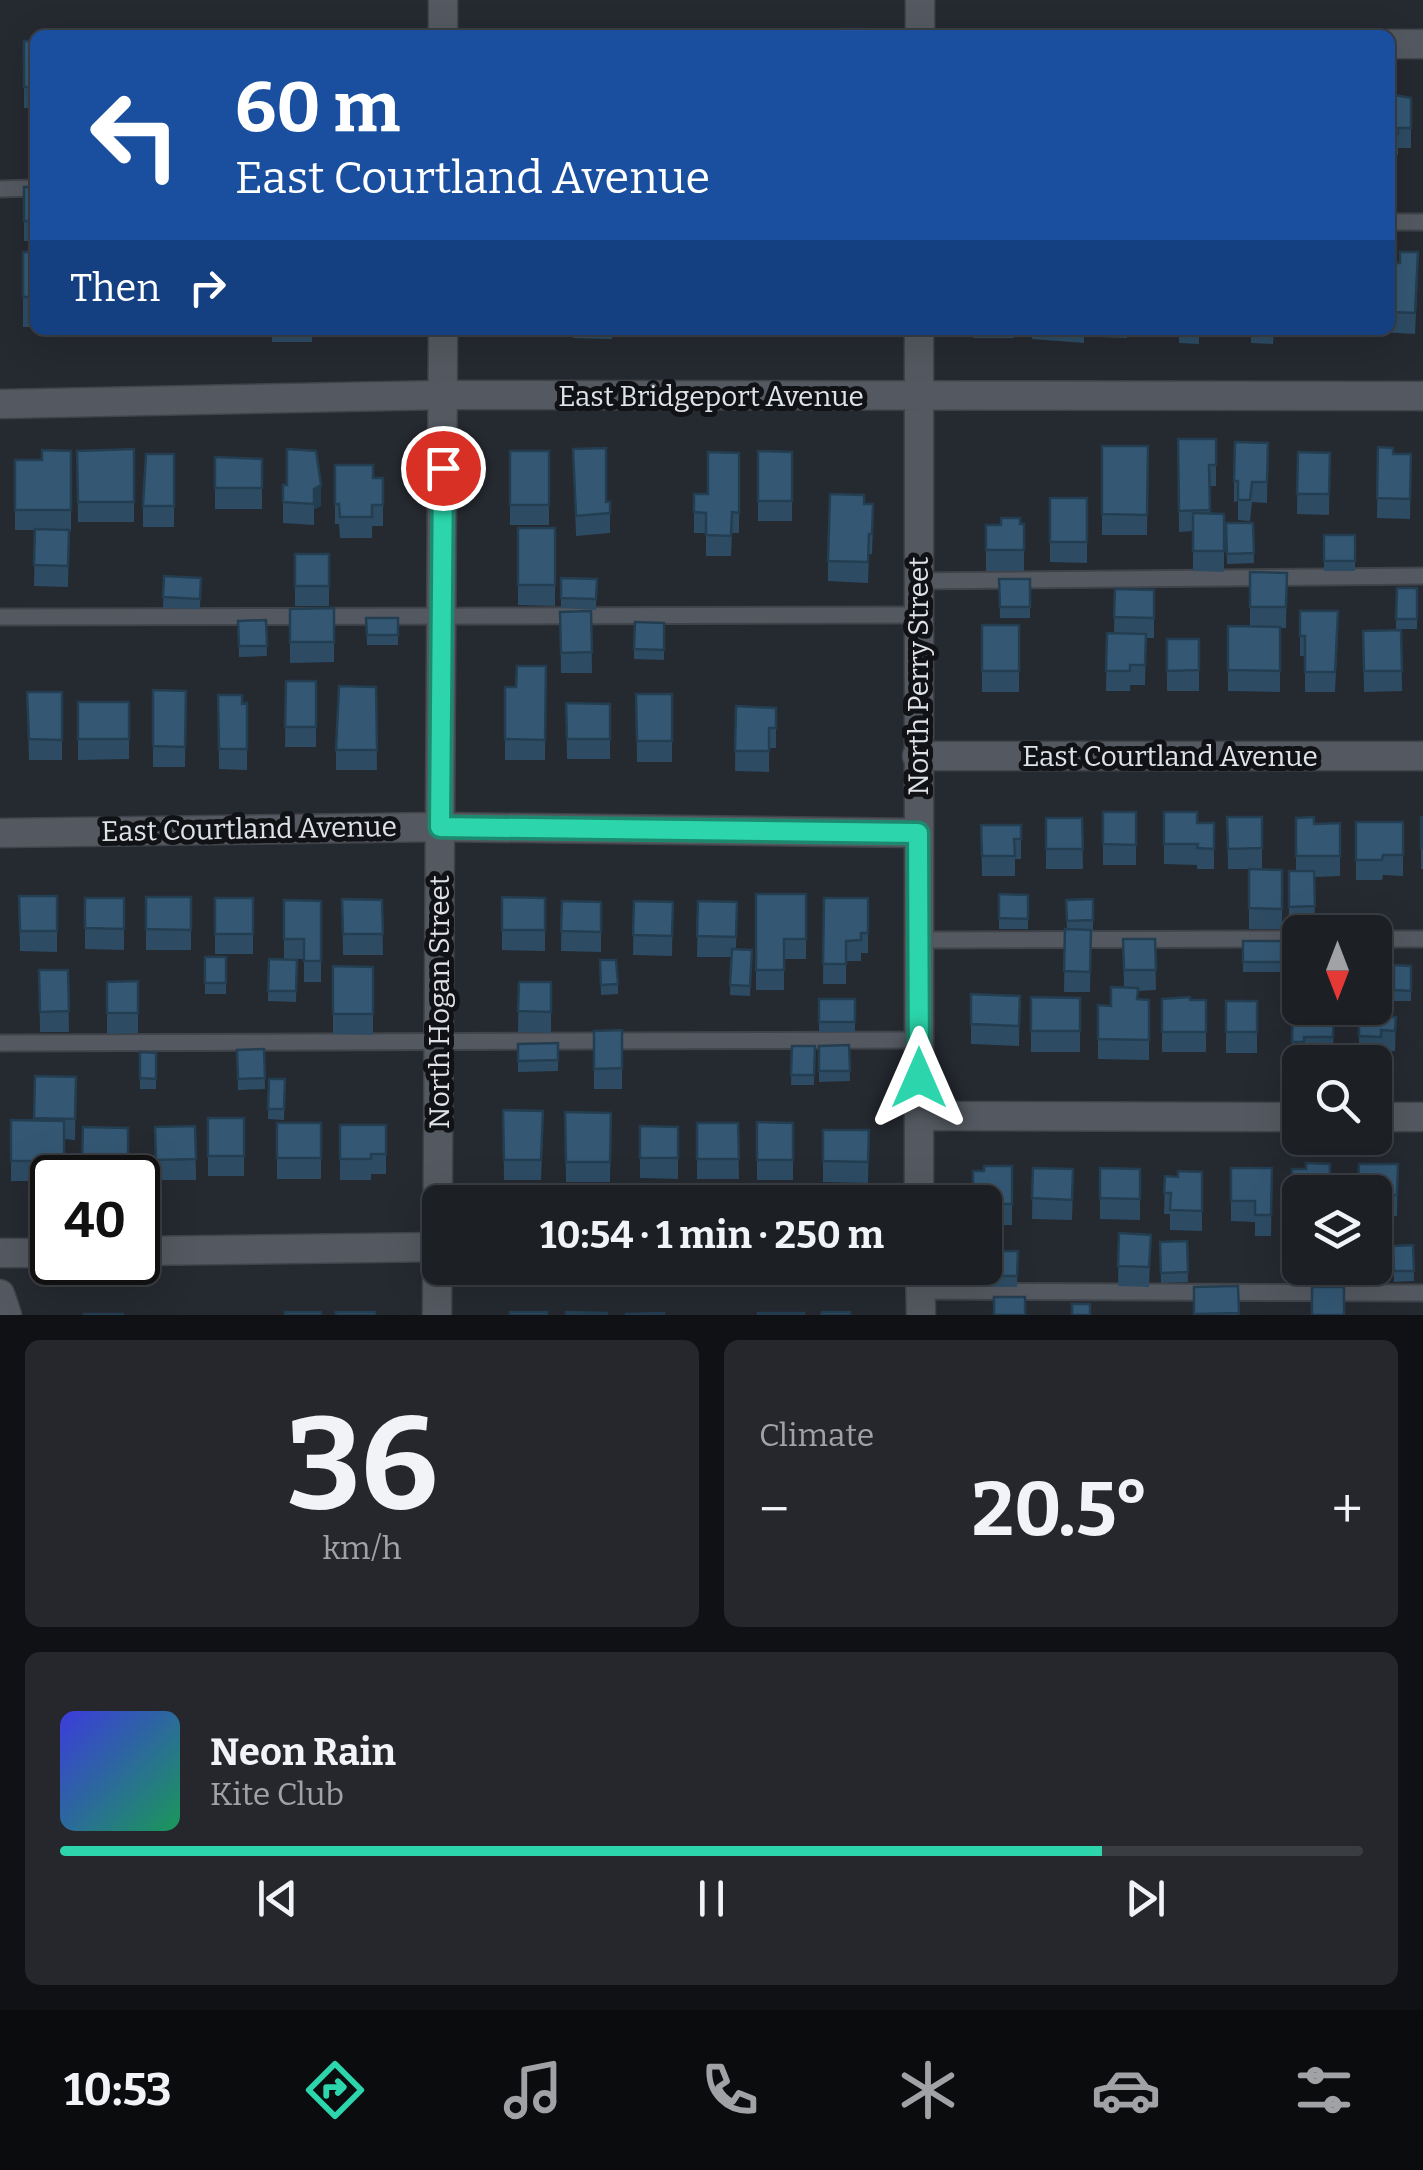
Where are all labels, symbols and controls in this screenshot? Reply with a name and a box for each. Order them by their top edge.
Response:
text: 60 m [235,66,400,150]
icon: left [70,70,200,200]
text: East Courtland Avenue [235,151,710,205]
icon: right [180,260,235,315]
text: Then [70,265,160,311]
street label: East Bridgeport Avenue [558,380,864,413]
pin [401,426,486,511]
icon: arrive [416,441,471,496]
street label: North Perry Street [902,557,935,795]
street label: East Courtland Avenue [1022,740,1318,773]
street label: East Courtland Avenue [101,810,397,848]
street label: North Hogan Street [423,875,456,1129]
north arrow [1282,915,1392,1025]
map controls [1282,915,1392,1285]
position arrow [867,1026,971,1130]
button: search [1282,1045,1392,1155]
speed limit sign: 40 [30,1155,160,1285]
button: layers [1282,1175,1392,1285]
text: 10:54 · 1 min · 250 m [540,1212,884,1258]
text: 36 [286,1386,438,1542]
text: Climate [759,1416,874,1454]
text: 20.5° [972,1465,1149,1555]
text: − [759,1477,789,1543]
text: + [1332,1477,1363,1543]
text: km/h [322,1529,402,1567]
text: Neon Rain [210,1729,396,1775]
text: Kite Club [210,1775,344,1813]
icon: previous [250,1871,305,1926]
icon: pause [684,1871,739,1926]
icon: next [1118,1871,1173,1926]
icon: directions [300,2055,370,2125]
icon: music [498,2055,568,2125]
icon: phone [695,2055,765,2125]
icon: climate [893,2055,963,2125]
icon: car [1091,2055,1161,2125]
icon: filters [1289,2055,1359,2125]
text: 10:53 [64,2063,172,2117]

